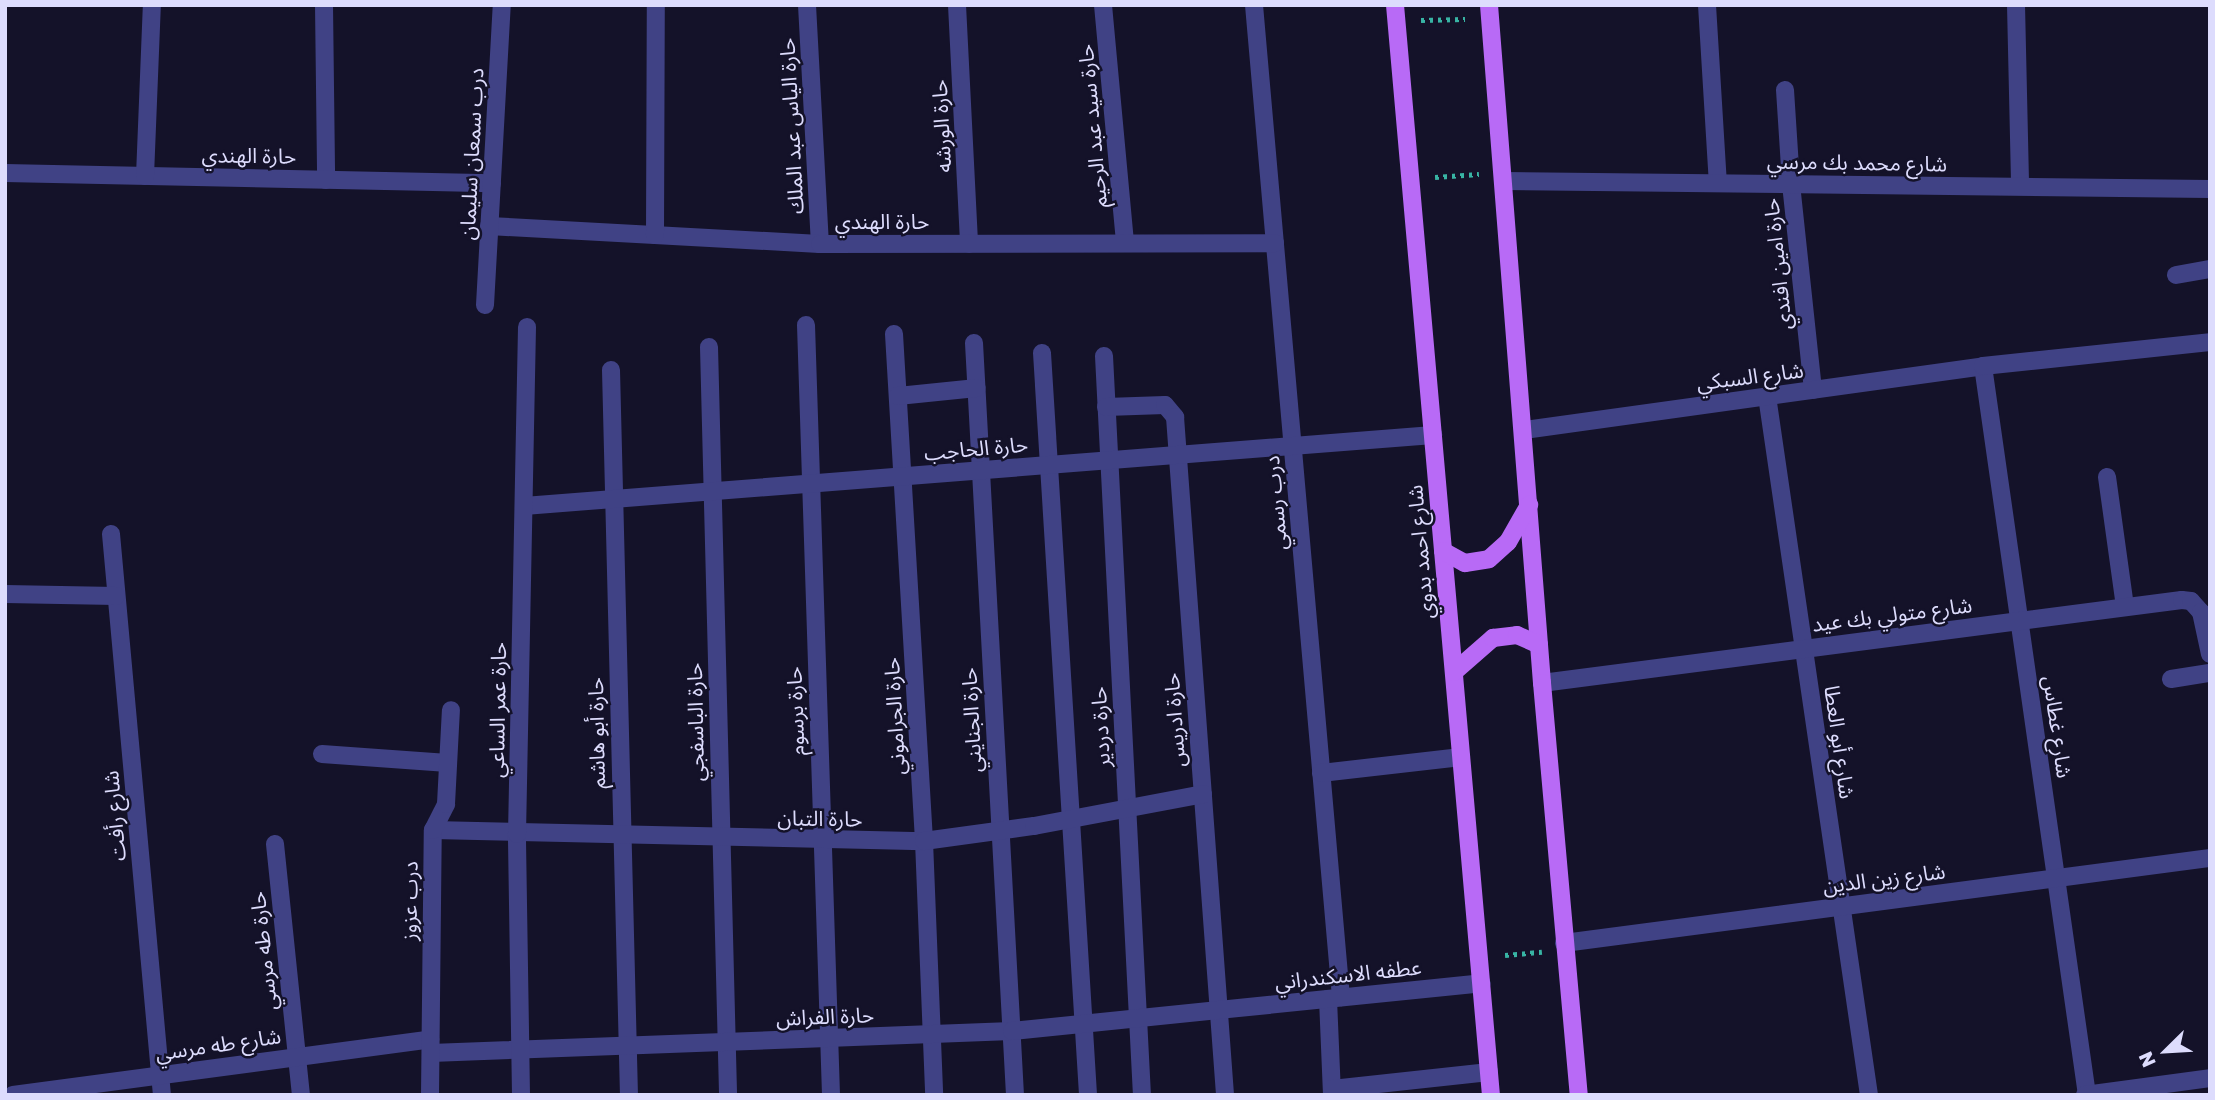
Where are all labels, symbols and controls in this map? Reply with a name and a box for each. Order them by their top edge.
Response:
street label: حارة الياس عبد الملك [774,37,808,215]
street label: حارة سيد عبد الرحيم [1072,43,1112,209]
street label: درب سمعان سليمان [454,67,488,241]
street label: حارة الورشه [926,79,956,173]
street label: حارة الهندي [202,142,296,168]
street label: شارع محمد بك مرسي [1767,148,1947,176]
street label: حارة امين افندي [1758,197,1796,331]
street label: حارة الهندي [835,208,929,234]
street label: شارع السبكي [1695,357,1805,395]
street label: حارة الحاجب [923,431,1029,465]
street label: درب رسمي [1258,455,1292,551]
street label: شارع احمد بدوي [1402,484,1438,620]
street label: شارع متولي بك عيد [1811,592,1973,636]
street label: حارة عمر الساعي [483,642,511,778]
street label: حارة الجراموني [878,657,910,775]
street label: حارة الباسفجي [681,663,709,781]
street label: حارة برسوم [781,666,809,756]
street label: حارة الجنايني [956,667,986,773]
street label: حارة ادريس [1158,672,1190,768]
street label: شارع غطاس [2038,674,2078,780]
street label: حارة أبو هاشم [582,677,610,789]
street label: شارع أبو العطا [1820,684,1860,800]
street label: حارة دردير [1085,686,1115,768]
street label: شارع رأفت [97,770,131,862]
street label: حارة التبان [777,805,863,831]
street label: شارع زين الدين [1821,858,1947,898]
street label: درب عزوز [396,861,422,941]
street label: حارة طه مرسي [244,890,282,1012]
street label: عطفه الاسكندراني [1273,954,1423,994]
street label: حارة الفراش [776,1002,874,1030]
north arrow [2131,1016,2201,1086]
street label: شارع طه مرسي [154,1023,282,1065]
text: N [2133,1048,2160,1071]

